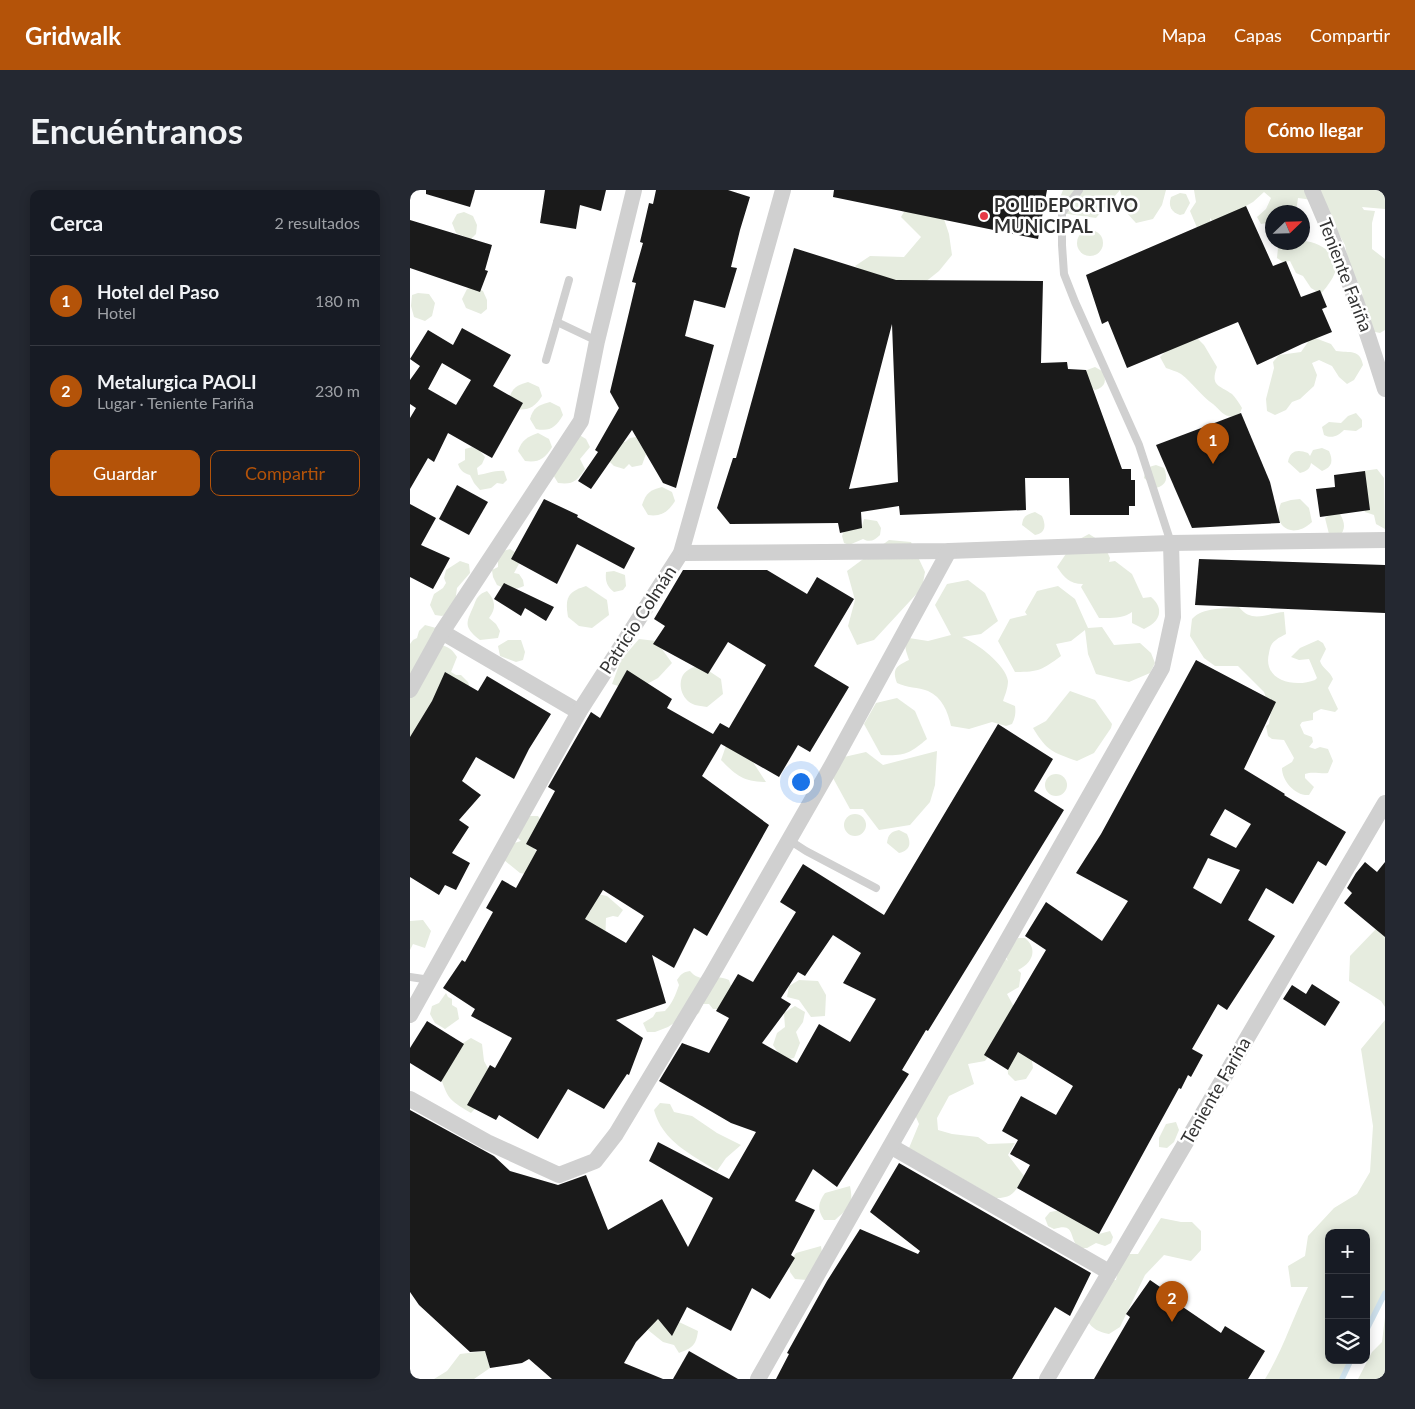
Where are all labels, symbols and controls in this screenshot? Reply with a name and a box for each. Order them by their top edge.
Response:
text: Gridwalk [25,21,121,50]
text: Mapa [1162,24,1206,46]
text: Capas [1234,24,1282,46]
text: Compartir [1310,24,1390,46]
button: Cómo llegar [1245,107,1385,153]
text: Encuéntranos [30,109,243,151]
place label: POLIDEPORTIVO MUNICIPAL [994,194,1138,237]
north arrow [1265,205,1310,250]
text: Cerca [50,210,103,235]
marker: POLIDEPORTIVO MUNICIPAL [978,210,990,222]
text: 2 resultados [274,213,360,232]
street label: Teniente Fariña [1314,215,1378,335]
text: Hotel del Paso [97,280,219,303]
text: 1 [61,291,71,310]
text: 180 m [315,291,360,310]
text: Hotel [97,303,136,322]
text: Metalurgica PAOLI [97,370,257,393]
text: 2 [61,381,71,400]
text: 230 m [315,381,360,400]
text: Lugar · Teniente Fariña [97,393,254,412]
pin: 1 [1197,423,1229,464]
button: Guardar [50,450,200,496]
button: Compartir [210,450,360,496]
street label: Patricio Colmán [594,561,680,678]
your location [788,769,814,795]
street label: Teniente Fariña [1176,1033,1255,1148]
map controls [1325,1229,1370,1364]
button: + [1325,1229,1370,1274]
button: − [1325,1274,1370,1319]
pin: 2 [1156,1281,1188,1322]
button: layers [1325,1319,1370,1364]

